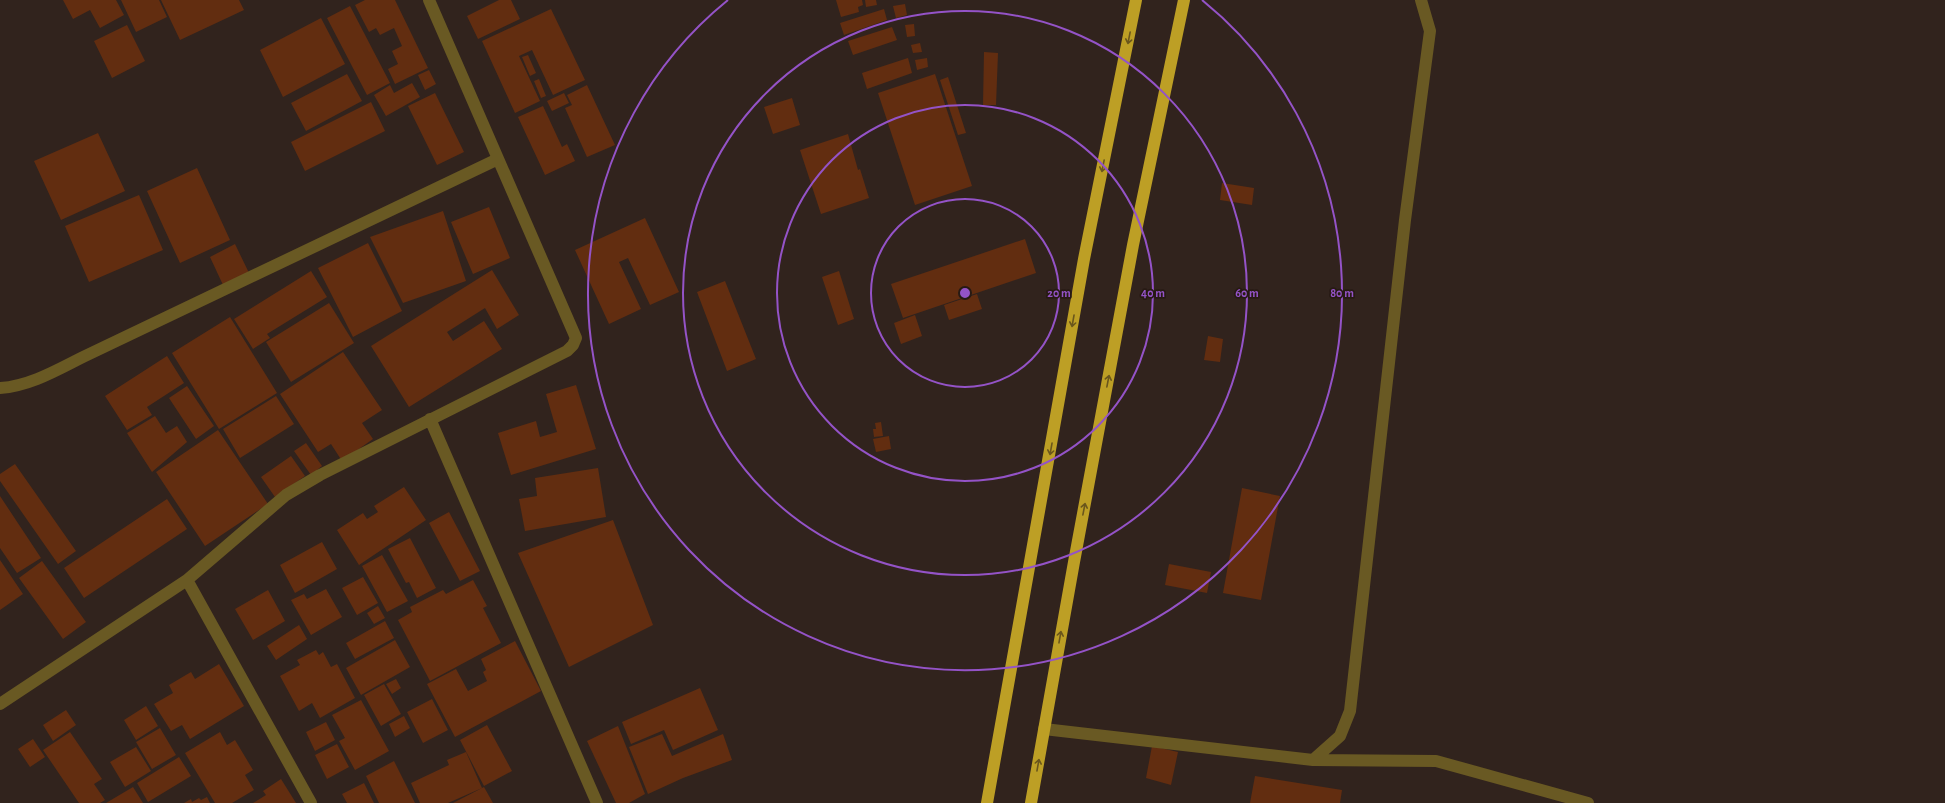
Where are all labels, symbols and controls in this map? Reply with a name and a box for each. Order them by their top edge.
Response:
one-way arrow [1124,31,1132,44]
one-way arrow [1099,159,1107,172]
centre of rings [958,286,972,300]
text: 20 m [1047,287,1071,299]
text: 40 m [1141,287,1165,299]
text: 60 m [1235,287,1259,299]
text: 80 m [1330,287,1354,299]
one-way arrow [1069,314,1077,327]
one-way arrow [1104,375,1112,388]
one-way arrow [1046,442,1054,455]
one-way arrow [1080,502,1088,515]
one-way arrow [1057,630,1065,643]
one-way arrow [1034,758,1042,771]

